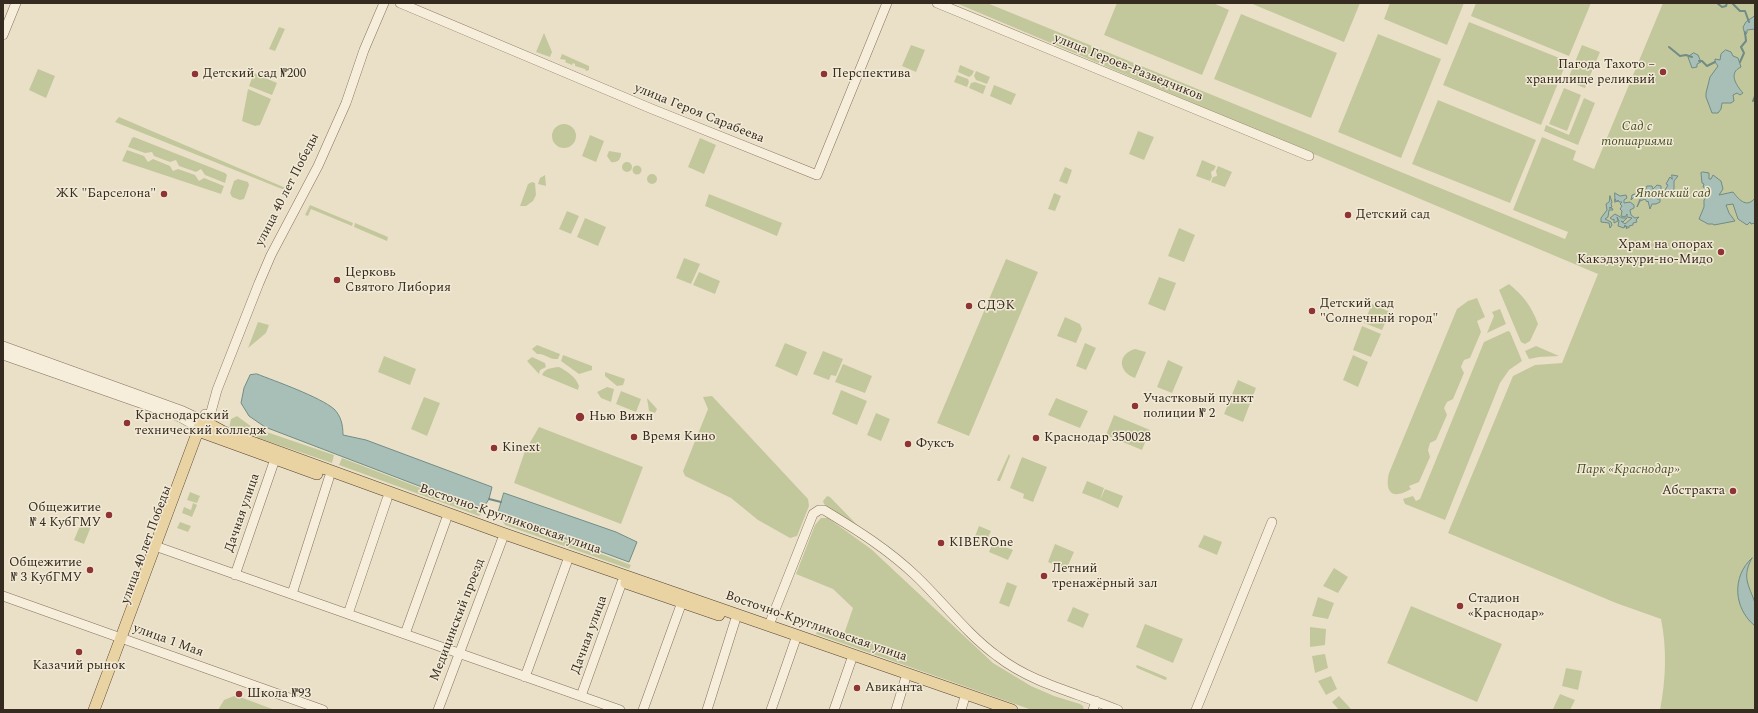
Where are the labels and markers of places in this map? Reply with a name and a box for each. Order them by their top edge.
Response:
place label: Пагода Тахото – хранилище реликвий [1526,57,1655,88]
place label: Детский сад №200 [203,66,306,82]
place label: Перспектива [832,66,911,82]
marker: Пагода Тахото – хранилище реликвий [1658,67,1668,77]
marker: Детский сад №200 [190,69,200,79]
marker: Перспектива [819,69,829,79]
place label: ЖК "Барселона" [56,186,156,202]
marker: ЖК "Барселона" [159,189,169,199]
place label: Детский сад [1356,207,1430,223]
marker: Детский сад [1343,210,1353,220]
place label: Храм на опорах Какэдзукури-но-Мидо [1577,237,1713,268]
marker: Храм на опорах Какэдзукури-но-Мидо [1716,247,1726,257]
place label: Церковь Святого Либория [345,265,451,296]
marker: Церковь Святого Либория [332,275,342,285]
place label: Детский сад "Солнечный город" [1320,296,1438,327]
place label: СДЭК [977,298,1015,314]
marker: СДЭК [964,301,974,311]
marker: Детский сад "Солнечный город" [1307,306,1317,316]
place label: Участковый пункт полиции № 2 [1143,391,1254,422]
marker: Участковый пункт полиции № 2 [1130,401,1140,411]
place label: Краснодарский технический колледж [135,408,267,439]
place label: Нью Вижн [589,409,653,425]
marker: Нью Вижн [574,411,586,423]
marker: Краснодарский технический колледж [122,418,132,428]
place label: Время Кино [642,429,716,445]
place label: Краснодар 350028 [1044,430,1151,446]
marker: Время Кино [629,432,639,442]
marker: Краснодар 350028 [1031,433,1041,443]
place label: Фуксъ [916,436,954,452]
marker: Фуксъ [903,439,913,449]
place label: Kinext [502,440,540,456]
marker: Kinext [489,443,499,453]
place label: Абстракта [1662,483,1725,499]
marker: Абстракта [1728,486,1738,496]
place label: Общежитие № 4 КубГМУ [28,500,101,531]
marker: Общежитие № 4 КубГМУ [104,510,114,520]
place label: KIBEROne [949,535,1013,551]
marker: KIBEROne [936,538,946,548]
place label: Общежитие № 3 КубГМУ [9,555,82,586]
place label: Летний тренажёрный зал [1052,561,1157,592]
marker: Общежитие № 3 КубГМУ [85,565,95,575]
marker: Летний тренажёрный зал [1039,571,1049,581]
place label: Стадион «Краснодар» [1468,591,1544,622]
marker: Стадион «Краснодар» [1455,601,1465,611]
marker: Казачий рынок [74,647,84,657]
place label: Казачий рынок [33,658,125,674]
place label: Авиканта [865,680,923,696]
marker: Авиканта [852,683,862,693]
place label: Школа №93 [247,686,311,702]
marker: Школа №93 [234,689,244,699]

